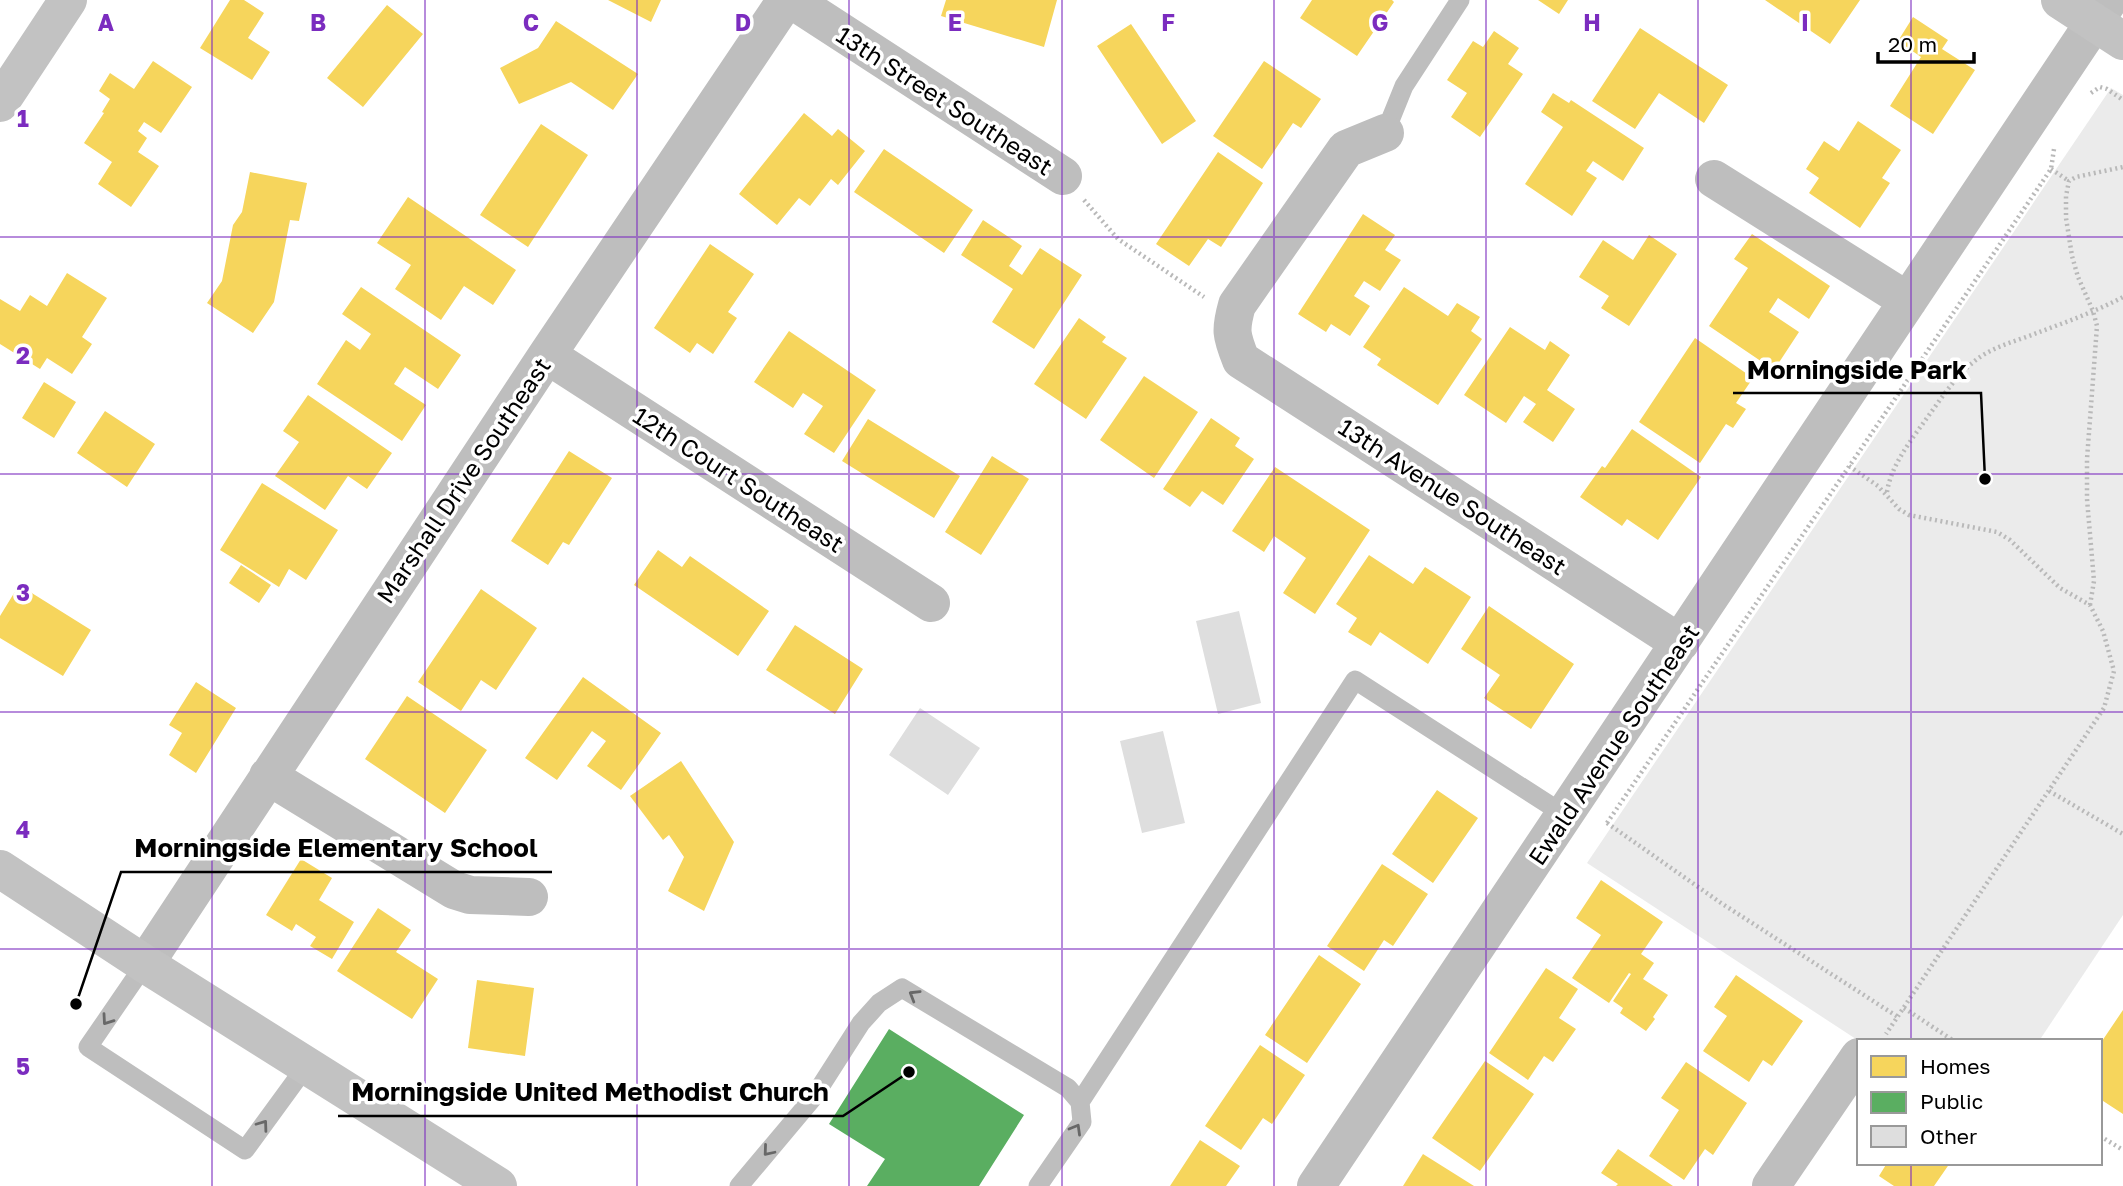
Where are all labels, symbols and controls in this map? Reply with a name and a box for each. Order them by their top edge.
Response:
text: A [98,8,115,36]
text: B [310,8,326,36]
text: C [523,8,539,36]
text: D [735,8,751,36]
text: E [948,8,962,36]
text: F [1161,8,1175,36]
text: G [1372,8,1388,36]
text: H [1583,8,1601,36]
text: I [1801,8,1809,36]
street label: 13th Street Southeast [832,19,1058,181]
scale bar [1878,21,1974,65]
text: 20 m [1888,31,1937,57]
text: 1 [17,104,29,132]
text: 2 [16,341,30,369]
callout: Morningside Park [1733,346,1981,393]
street label: Marshall Drive Southeast [370,352,556,608]
text: Morningside Park [1747,354,1967,385]
street label: 12th Court Southeast [628,400,850,558]
street label: 13th Avenue Southeast [1334,412,1572,580]
text: 3 [16,578,30,606]
street label: Ewald Avenue Southeast [1521,618,1705,870]
text: 4 [16,815,30,843]
callout: Morningside Elementary School [121,825,552,872]
text: Morningside Elementary School [134,832,538,863]
one-way arrow [909,991,922,1004]
one-way arrow [103,1012,115,1025]
legend [1857,1039,2102,1165]
text: 5 [16,1052,30,1080]
text: Homes [1920,1053,1990,1079]
callout: Morningside United Methodist Church [338,1069,843,1116]
text: Morningside United Methodist Church [351,1076,829,1107]
text: Public [1920,1088,1983,1114]
one-way arrow [255,1120,268,1133]
text: Other [1920,1123,1977,1149]
one-way arrow [1068,1124,1081,1137]
one-way arrow [764,1144,777,1156]

